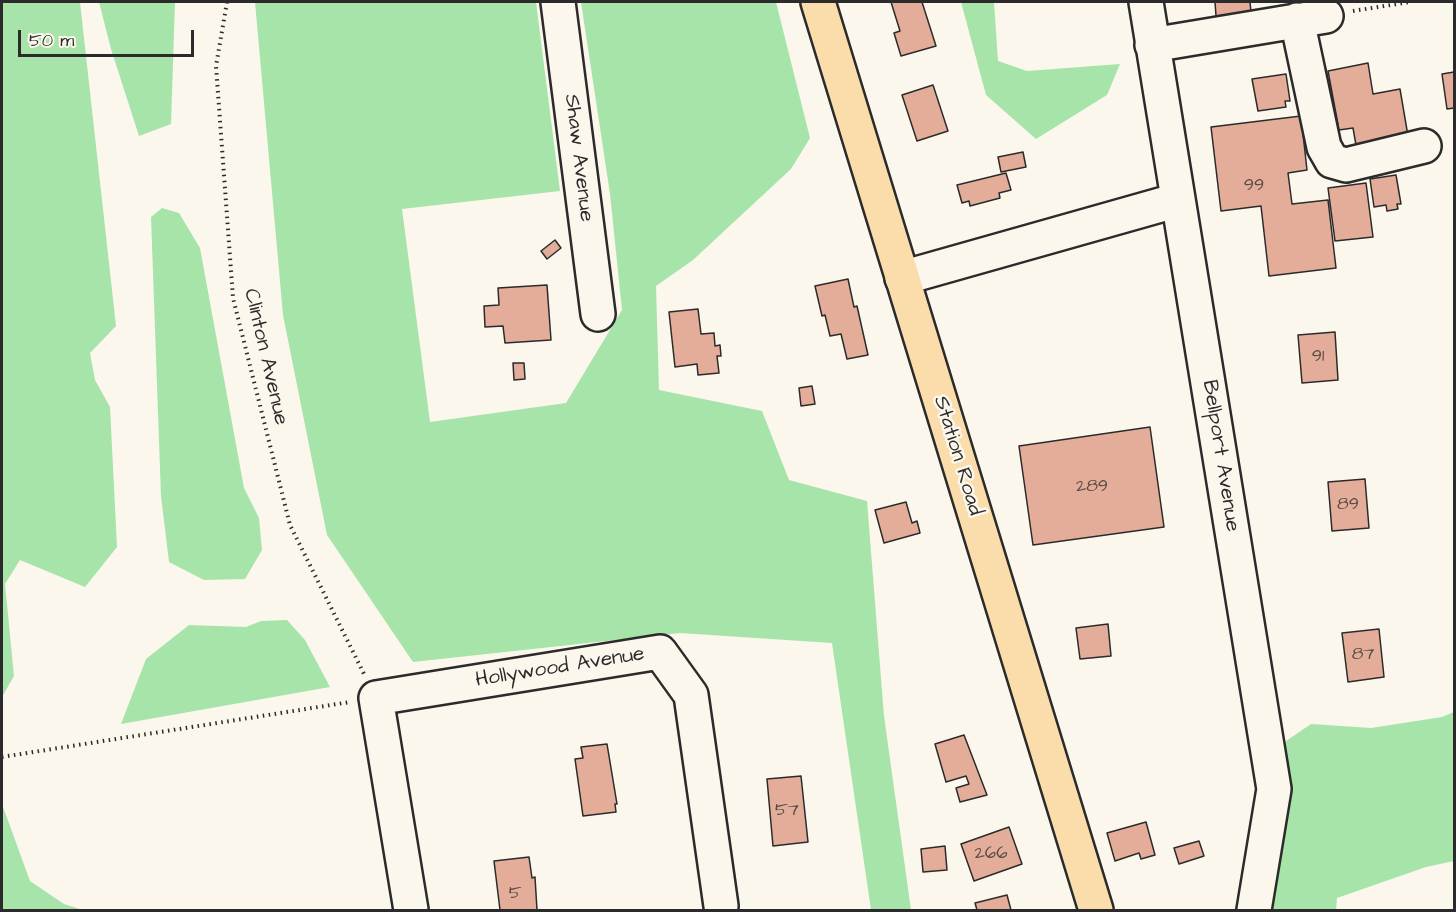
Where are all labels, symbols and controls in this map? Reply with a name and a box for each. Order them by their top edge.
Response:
scale bar [21,18,196,56]
text: 50 m [29,28,74,53]
street label: Shaw Avenue [558,93,598,223]
house number: 99 [1244,175,1264,197]
street label: Clinton Avenue [237,286,293,428]
house number: 91 [1312,346,1324,368]
street label: Bellport Avenue [1196,378,1244,534]
street label: Station Road [927,393,987,519]
house number: 289 [1076,476,1108,498]
house number: 89 [1337,494,1359,516]
street label: Hollywood Avenue [474,642,646,694]
house number: 87 [1352,644,1374,666]
house number: 57 [775,800,799,822]
house number: 266 [975,843,1007,865]
house number: 5 [509,883,521,905]

